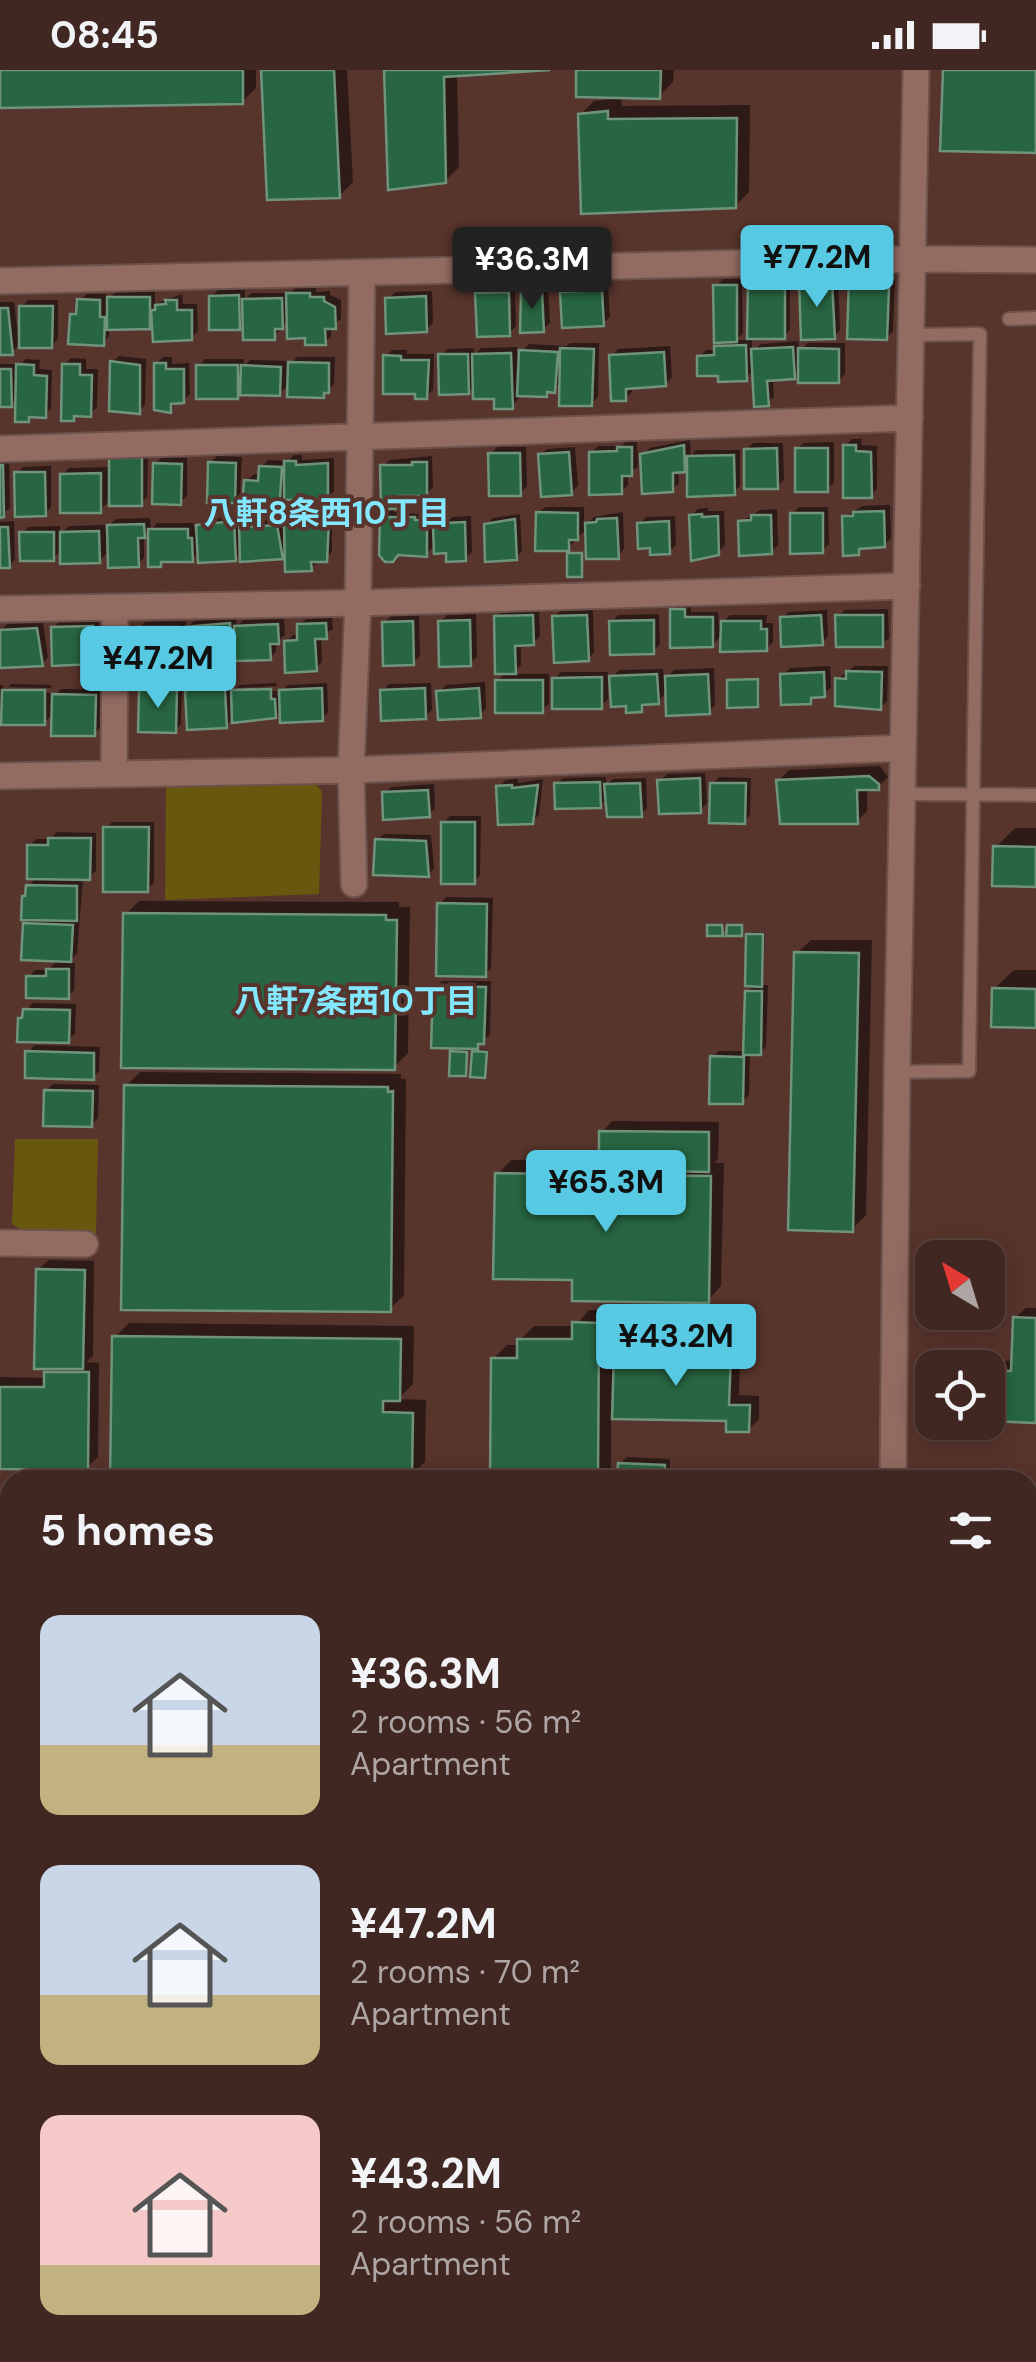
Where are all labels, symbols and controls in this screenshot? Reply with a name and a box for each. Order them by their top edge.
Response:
text: 08:45 [50,10,159,60]
pin: ¥77.2M [736,225,898,310]
pin: ¥36.3M [451,227,613,312]
text: ¥77.2M [763,236,871,278]
text: ¥36.3M [474,238,590,280]
district label: 八軒8条西10丁目 [204,492,450,534]
pin: ¥47.2M [77,626,239,711]
text: ¥47.2M [102,637,214,679]
district label: 八軒7条西10丁目 [234,980,478,1022]
pin: ¥65.3M [525,1150,687,1235]
text: ¥65.3M [548,1161,664,1203]
north arrow [915,1240,1005,1330]
map controls [915,1240,1005,1440]
pin: ¥43.2M [595,1304,757,1389]
text: ¥43.2M [618,1315,734,1357]
button: locate [915,1350,1005,1440]
text: 5 homes [40,1503,215,1558]
icon: filters [943,1503,998,1558]
text: ¥36.3M [350,1646,501,1701]
icon: home [120,1655,240,1775]
text: 2 rooms · 56 m² [350,1701,581,1743]
text: Apartment [350,1743,511,1785]
text: ¥47.2M [350,1896,497,1951]
icon: home [120,1905,240,2025]
text: 2 rooms · 70 m² [350,1951,580,1993]
text: Apartment [350,1993,511,2035]
text: ¥43.2M [350,2146,502,2201]
icon: home [120,2155,240,2275]
text: 2 rooms · 56 m² [350,2201,581,2243]
text: Apartment [350,2243,511,2285]

